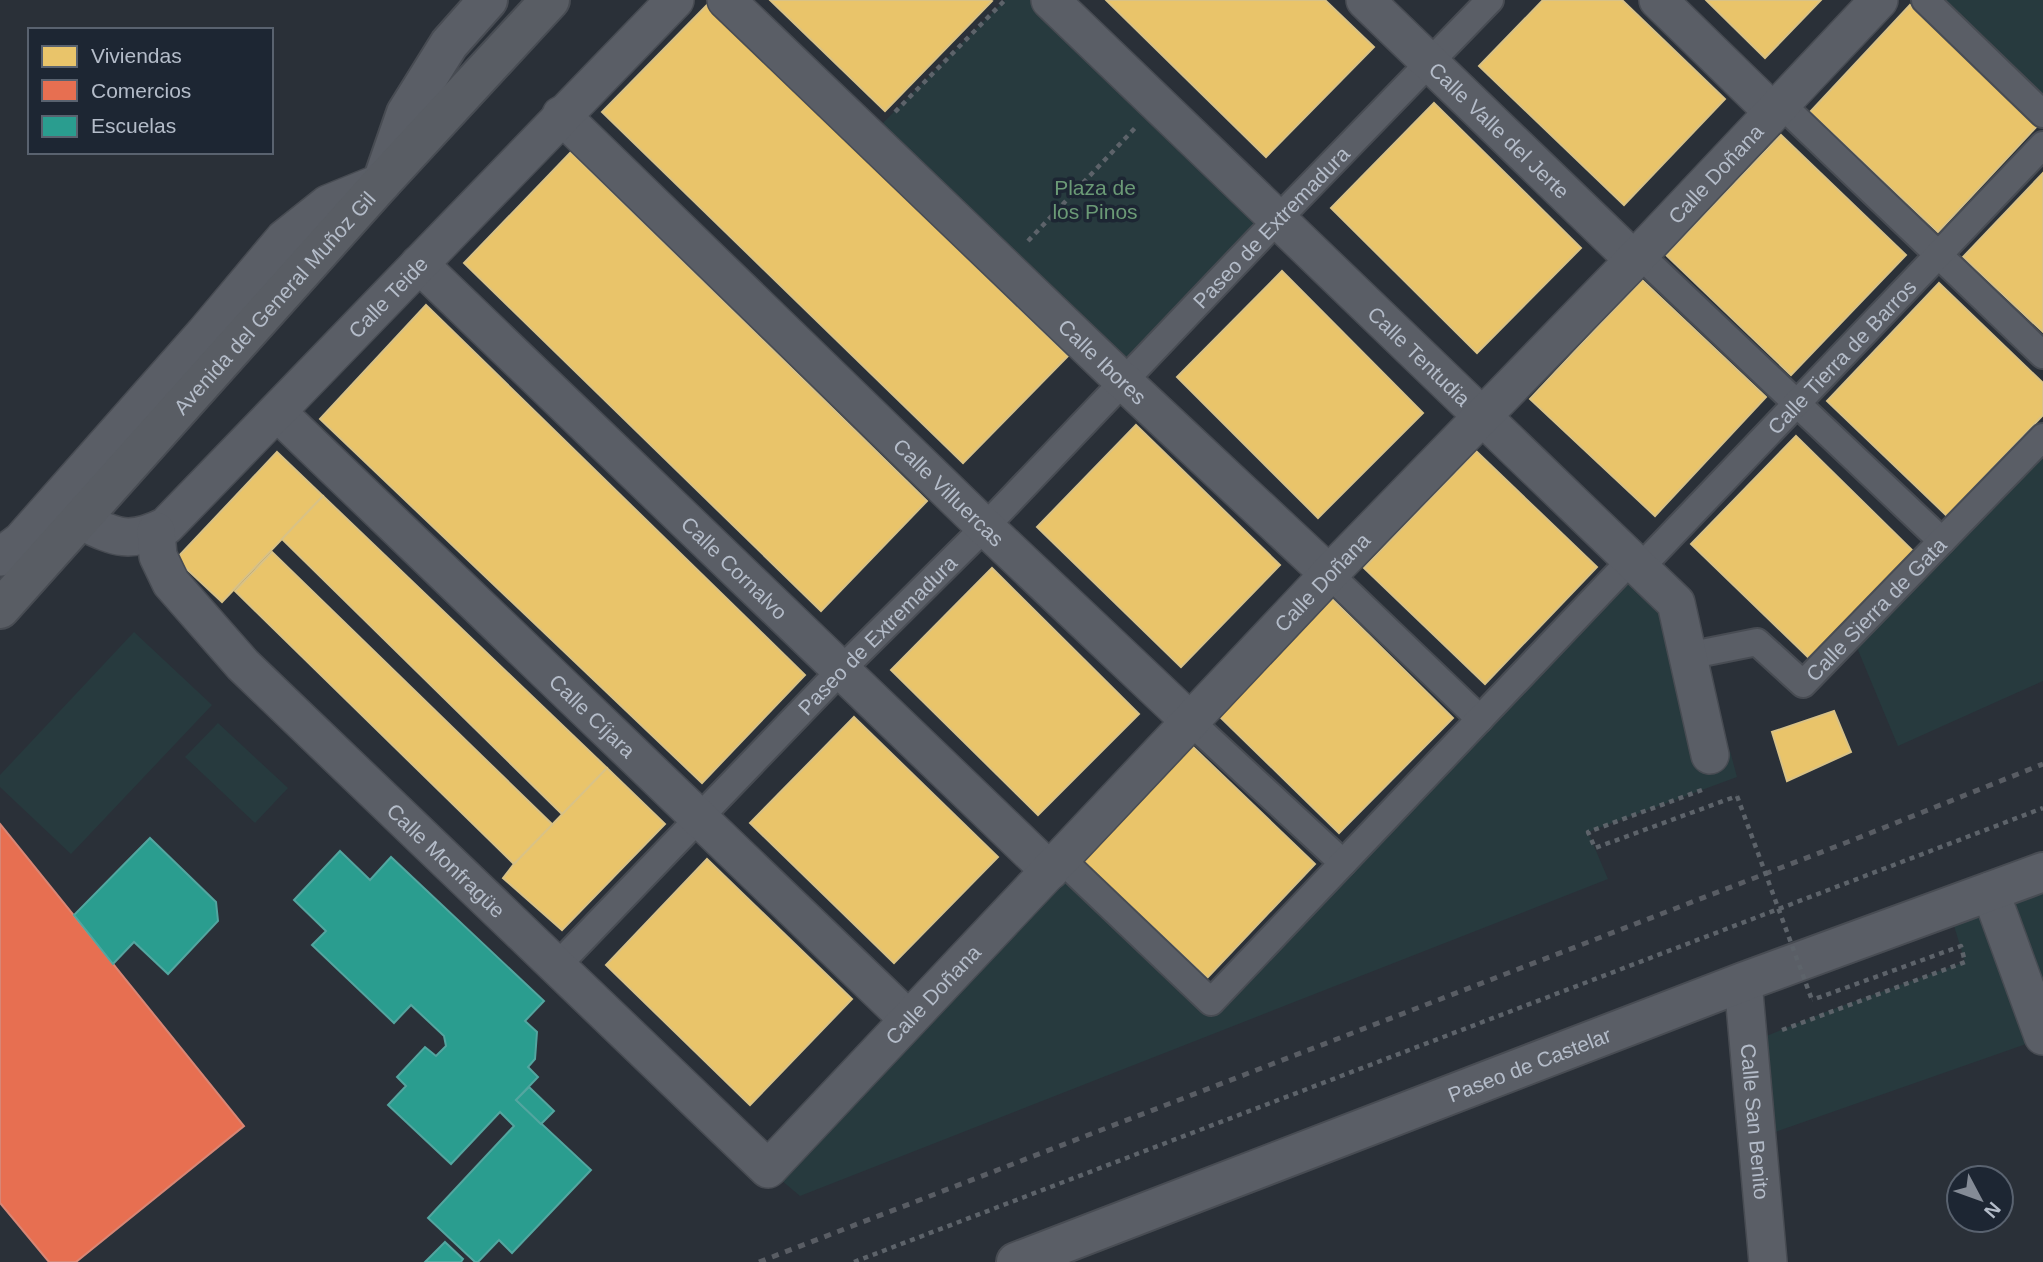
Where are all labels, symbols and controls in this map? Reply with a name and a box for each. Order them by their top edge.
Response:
legend [28,28,273,154]
text: Viviendas [91,44,182,67]
street label: Calle Valle del Jerte [1425,57,1574,203]
text: Comercios [91,79,191,102]
text: Escuelas [91,114,176,137]
street label: Calle Doñana [1663,119,1768,228]
street label: Paseo de Extremadura [1188,141,1354,313]
park label: Plaza de los Pinos [1052,176,1138,223]
street label: Avenida del General Muñoz Gil [169,187,379,419]
street label: Calle Teide [343,252,432,342]
street label: Calle Tierra de Barros [1763,275,1920,439]
street label: Calle Tentudia [1364,302,1475,410]
street label: Calle Ibores [1054,314,1151,408]
street label: Calle Villuercas [889,433,1009,550]
street label: Calle Cornalvo [677,512,792,624]
street label: Calle Doñana [1270,528,1374,636]
street label: Calle Sierra de Gata [1801,533,1951,685]
street label: Paseo de Extremadura [793,550,961,719]
street label: Calle Cíjara [545,669,640,762]
street label: Calle Monfragüe [383,798,510,922]
street label: Calle Doñana [881,940,985,1049]
street label: Paseo de Castelar [1444,1023,1614,1106]
street label: Calle San Benito [1737,1042,1774,1200]
north arrow [1945,1164,2015,1234]
text: N [1980,1198,2005,1222]

